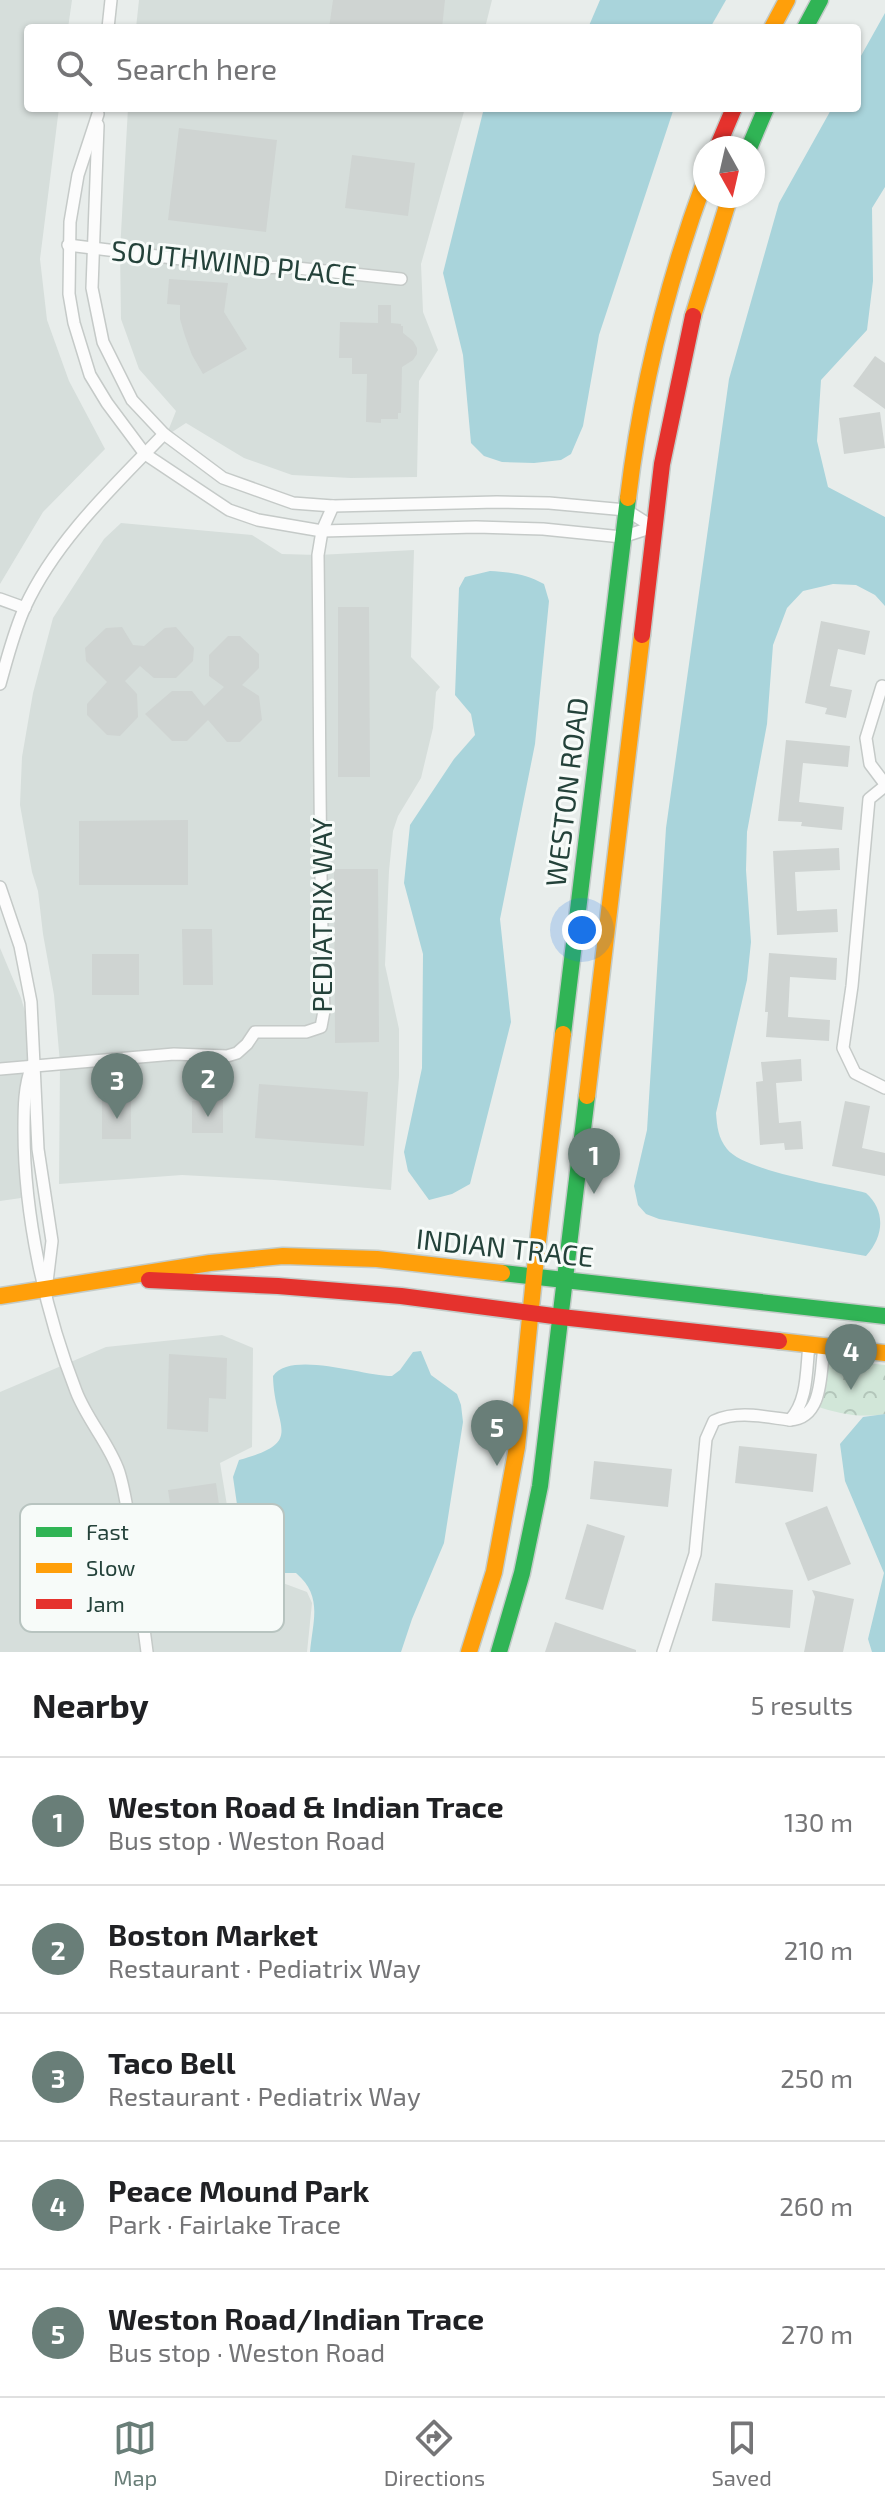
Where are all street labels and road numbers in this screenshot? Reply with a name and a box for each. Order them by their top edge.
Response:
street label: SOUTHWIND PLACE [110,232,358,292]
street label: WESTON ROAD [538,695,594,889]
street label: PEDIATRIX WAY [304,817,338,1013]
street label: INDIAN TRACE [415,1221,595,1273]

